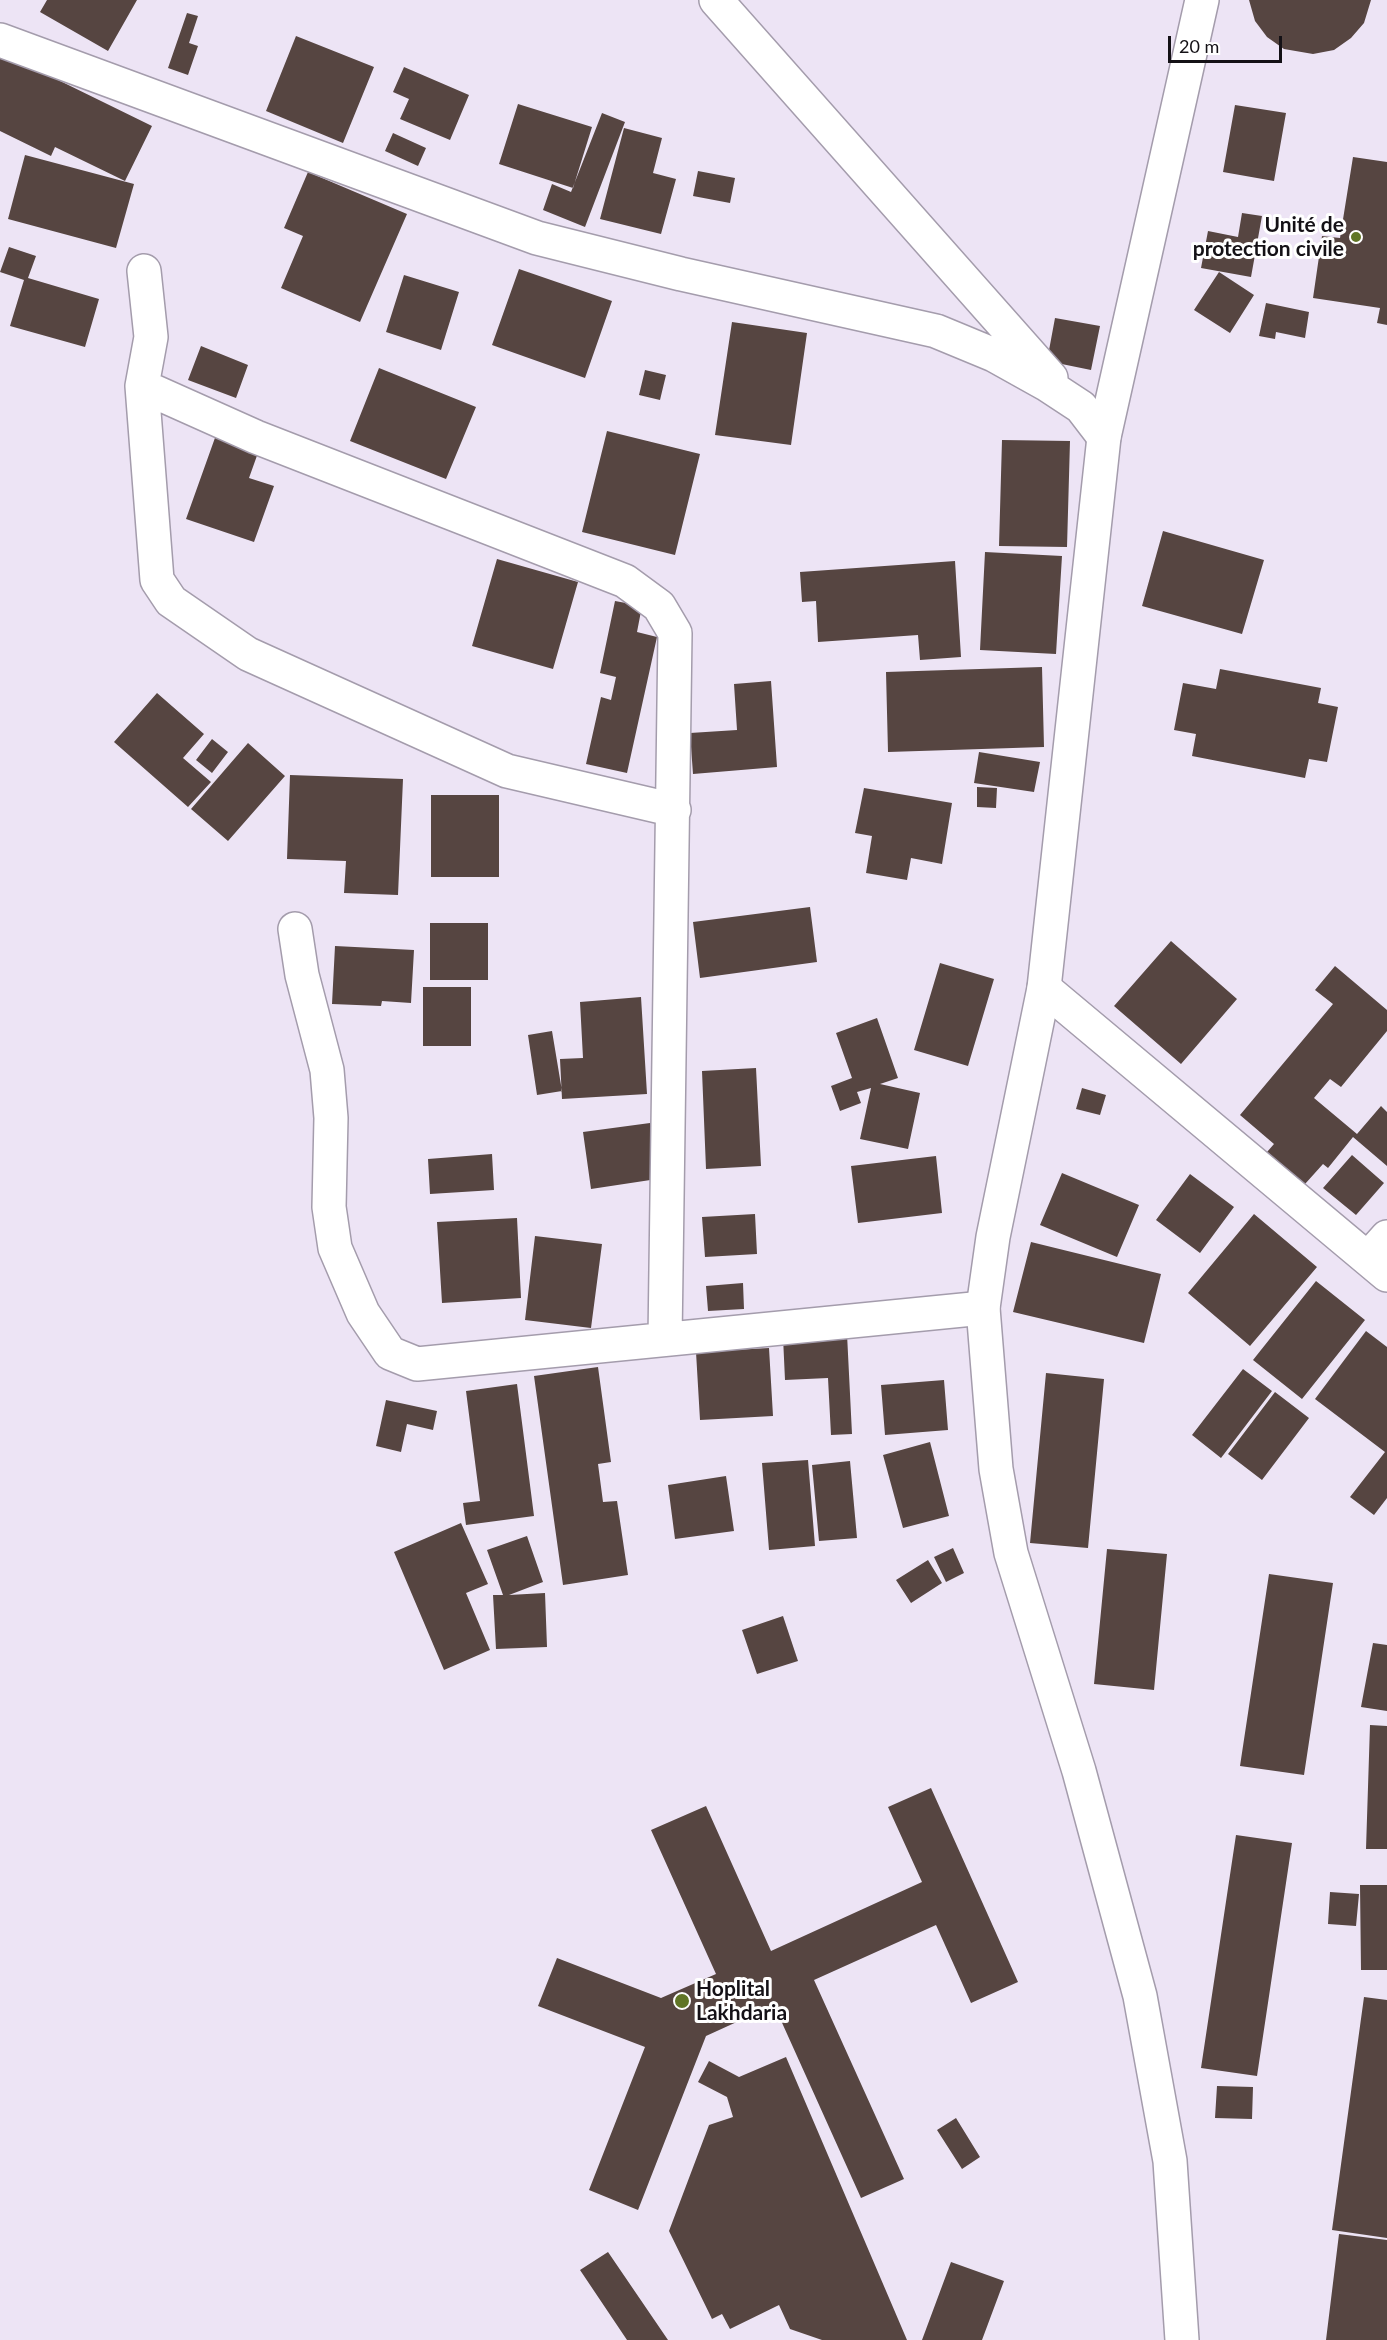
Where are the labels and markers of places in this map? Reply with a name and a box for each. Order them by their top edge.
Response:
place label: Unité de protection civile [1193,212,1344,262]
marker: Unité de protection civile [1349,230,1363,244]
place label: Hoplital Lakhdaria [696,1976,787,2026]
marker: Hoplital Lakhdaria [673,1992,691,2010]

